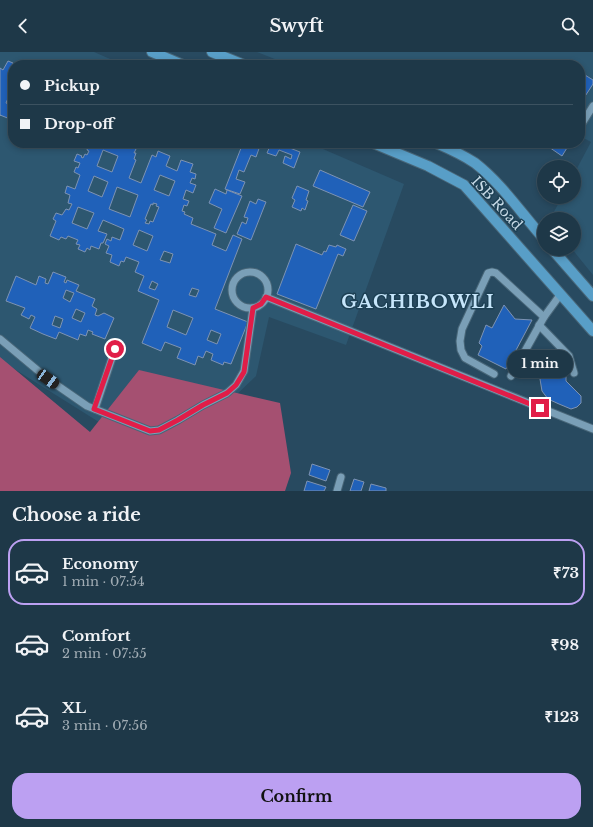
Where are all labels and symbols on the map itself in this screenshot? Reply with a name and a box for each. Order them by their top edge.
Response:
street label: ISB Road [468,172,527,234]
district label: GACHIBOWLI [341,291,495,313]
route start [106,340,124,358]
callout: 1 min [507,350,573,378]
car [35,367,61,391]
route end [531,399,549,417]

